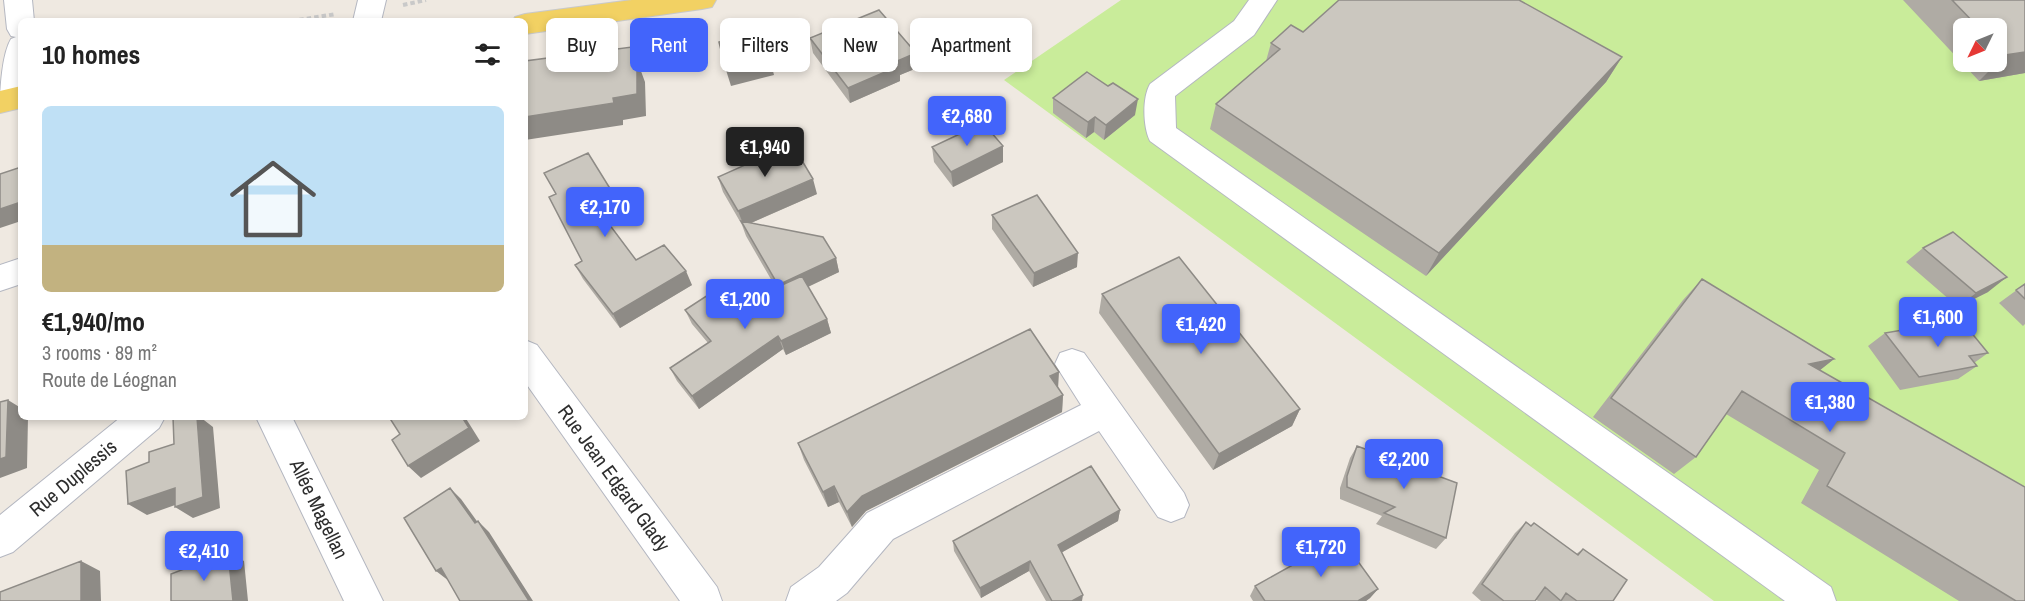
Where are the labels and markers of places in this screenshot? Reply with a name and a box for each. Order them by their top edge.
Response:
pin: €2,680 [918,96,1016,147]
pin: €1,940 [716,127,814,178]
pin: €2,170 [556,187,654,238]
pin: €1,200 [696,279,794,330]
pin: €1,600 [1889,297,1987,348]
pin: €1,420 [1152,304,1250,355]
pin: €1,380 [1781,382,1879,433]
pin: €2,200 [1355,439,1453,490]
pin: €1,720 [1272,527,1370,578]
pin: €2,410 [155,531,253,582]

